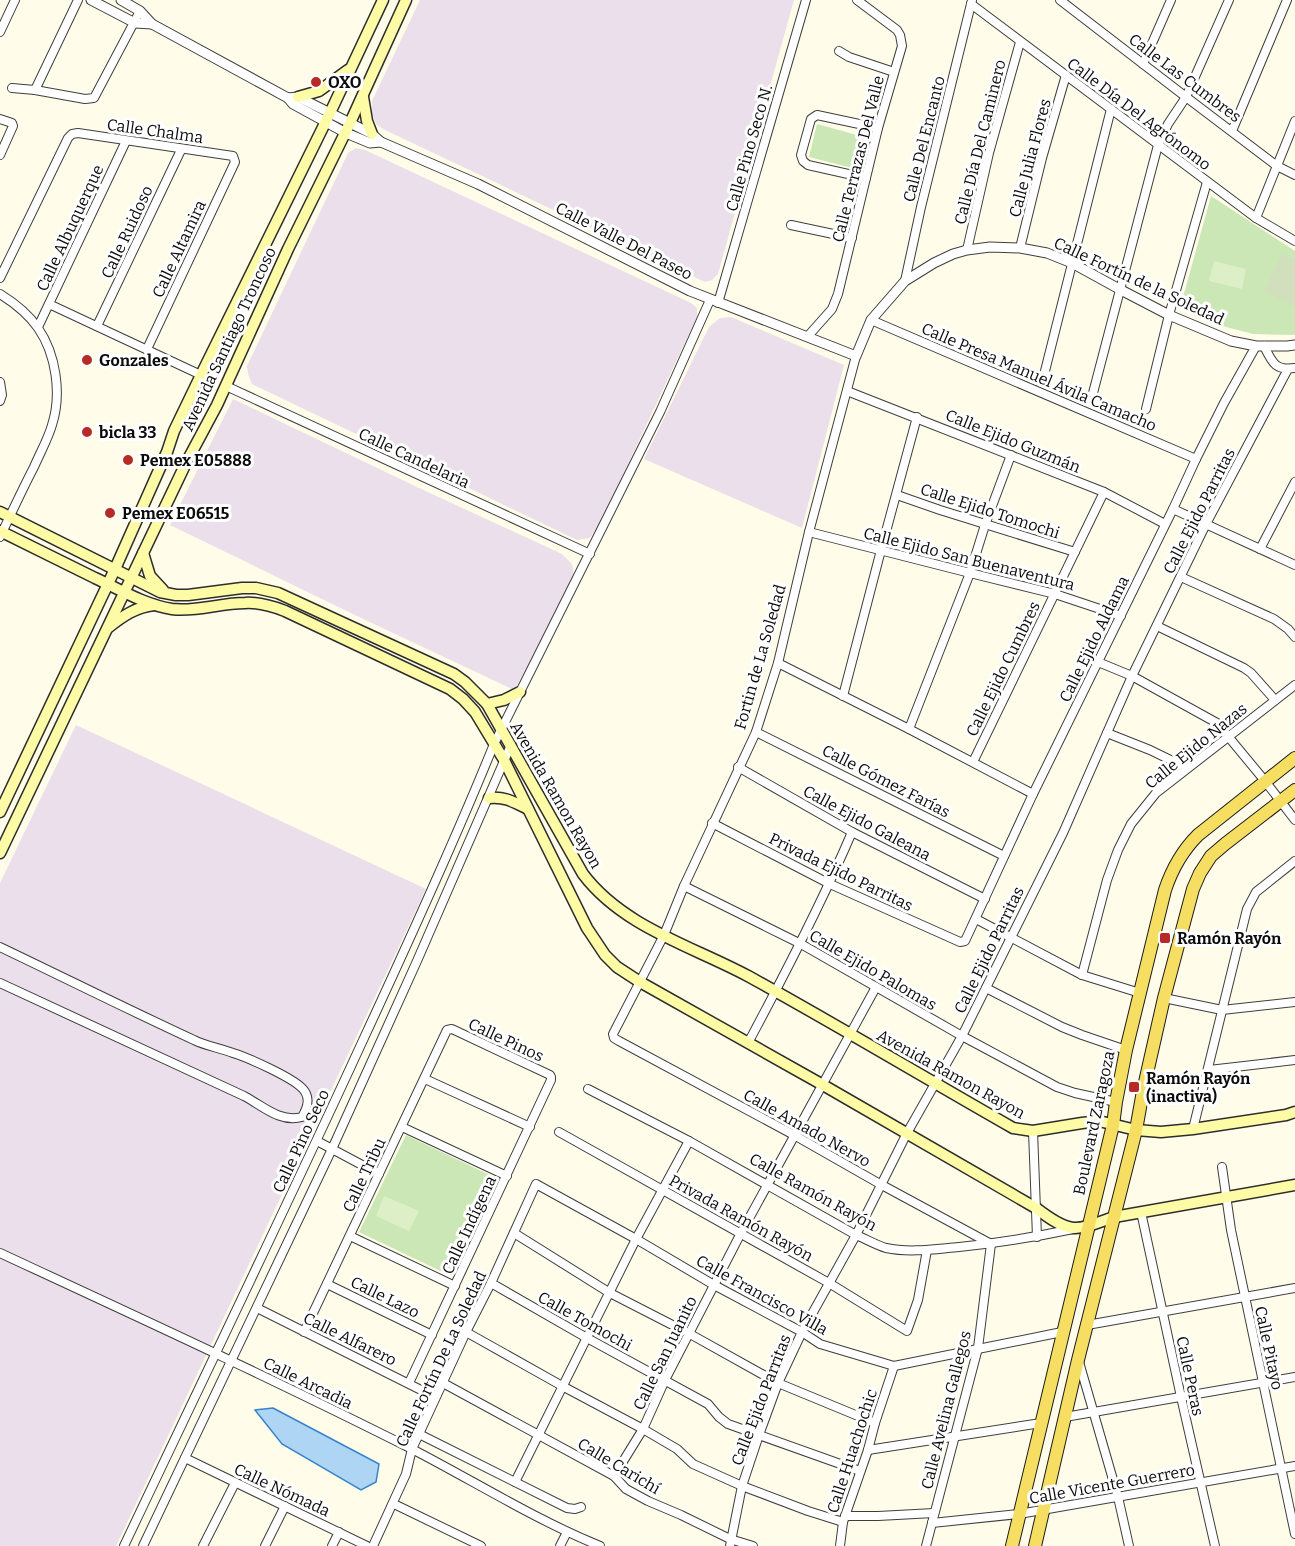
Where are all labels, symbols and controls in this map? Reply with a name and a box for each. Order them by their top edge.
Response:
street label: Calle Las Cumbres [1125,30,1245,126]
street label: Calle Día Del Agrónomo [1063,54,1215,174]
street label: Calle Día Del Caminero [950,58,1010,226]
place label: OXO [328,73,362,92]
street label: Calle Terrazas Del Valle [828,74,888,244]
street label: Calle Del Encanto [899,74,949,204]
marker: OXO [309,75,323,89]
street label: Calle Pino Seco N. [722,82,776,214]
street label: Calle Julia Flores [1005,97,1055,219]
street label: Calle Chalma [106,115,205,147]
street label: Calle Albuquerque [32,162,108,294]
street label: Calle Ruidoso [97,182,157,282]
street label: Calle Altamira [148,197,210,301]
street label: Calle Valle Del Paseo [552,198,696,284]
street label: Calle Fortín de la Soledad [1051,233,1228,329]
street label: Avenida Santiago Troncoso [178,244,280,434]
street label: Calle Presa Manuel Ávila Camacho [919,318,1160,435]
place label: Gonzales [99,351,169,370]
marker: Gonzales [80,353,94,367]
street label: Calle Ejido Guzmán [943,405,1083,477]
place label: bicla 33 [99,423,157,442]
street label: Calle Candelaria [355,424,473,492]
marker: bicla 33 [80,425,94,439]
street label: Calle Ejido Parritas [1159,445,1239,577]
place label: Pemex E05888 [140,451,252,470]
marker: Pemex E05888 [121,453,135,467]
street label: Calle Ejido Tomochi [918,480,1062,543]
place label: Pemex E06515 [122,504,230,523]
marker: Pemex E06515 [103,506,117,520]
street label: Calle Ejido San Buenaventura [861,524,1077,595]
street label: Calle Ejido Aldama [1055,572,1133,705]
street label: Fortin de La Soledad [730,582,790,732]
street label: Calle Ejido Cumbres [962,598,1044,740]
street label: Calle Ejido Nazas [1141,699,1251,793]
street label: Avenida Ramon Rayon [506,718,606,872]
street label: Calle Gómez Farías [819,741,953,821]
street label: Calle Ejido Galeana [800,781,934,865]
street label: Privada Ejido Parritas [766,829,916,915]
street label: Calle Ejido Parritas [950,883,1028,1017]
street label: Calle Ejido Palomas [806,926,940,1014]
place label: Ramón Rayón [1177,929,1282,948]
marker: Ramón Rayón [1158,931,1172,945]
street label: Calle Pinos [465,1014,547,1066]
street label: Avenida Ramon Rayon [874,1025,1028,1123]
street label: Boulevard Zaragoza [1069,1049,1119,1197]
place label: Ramón Rayón (inactiva) [1146,1069,1251,1106]
marker: Ramón Rayón (inactiva) [1127,1080,1141,1094]
street label: Calle Amado Nervo [740,1085,874,1171]
street label: Calle Pino Seco [269,1086,333,1196]
street label: Calle Tribu [339,1135,389,1215]
street label: Calle Ramón Rayón [746,1149,880,1235]
street label: Privada Ramón Rayón [666,1171,816,1265]
street label: Calle Indígena [438,1173,500,1277]
street label: Calle Francisco Villa [693,1251,831,1339]
street label: Calle Fortín De La Soledad [392,1268,490,1450]
street label: Calle Lazo [347,1272,423,1322]
street label: Calle Tomochi [535,1287,636,1355]
street label: Calle San Juanito [629,1293,701,1413]
street label: Calle Pitayo [1251,1304,1287,1392]
street label: Calle Alfarero [300,1308,400,1370]
street label: Calle Avelina Gallegos [917,1329,975,1491]
street label: Calle Ejido Parritas [727,1332,795,1468]
street label: Calle Peras [1172,1334,1208,1418]
street label: Calle Arcadia [260,1353,356,1413]
street label: Calle Huachochic [823,1387,881,1515]
street label: Calle Carichí [574,1434,664,1498]
street label: Calle Nómada [231,1460,333,1521]
street label: Calle Vicente Guerrero [1028,1460,1196,1508]

